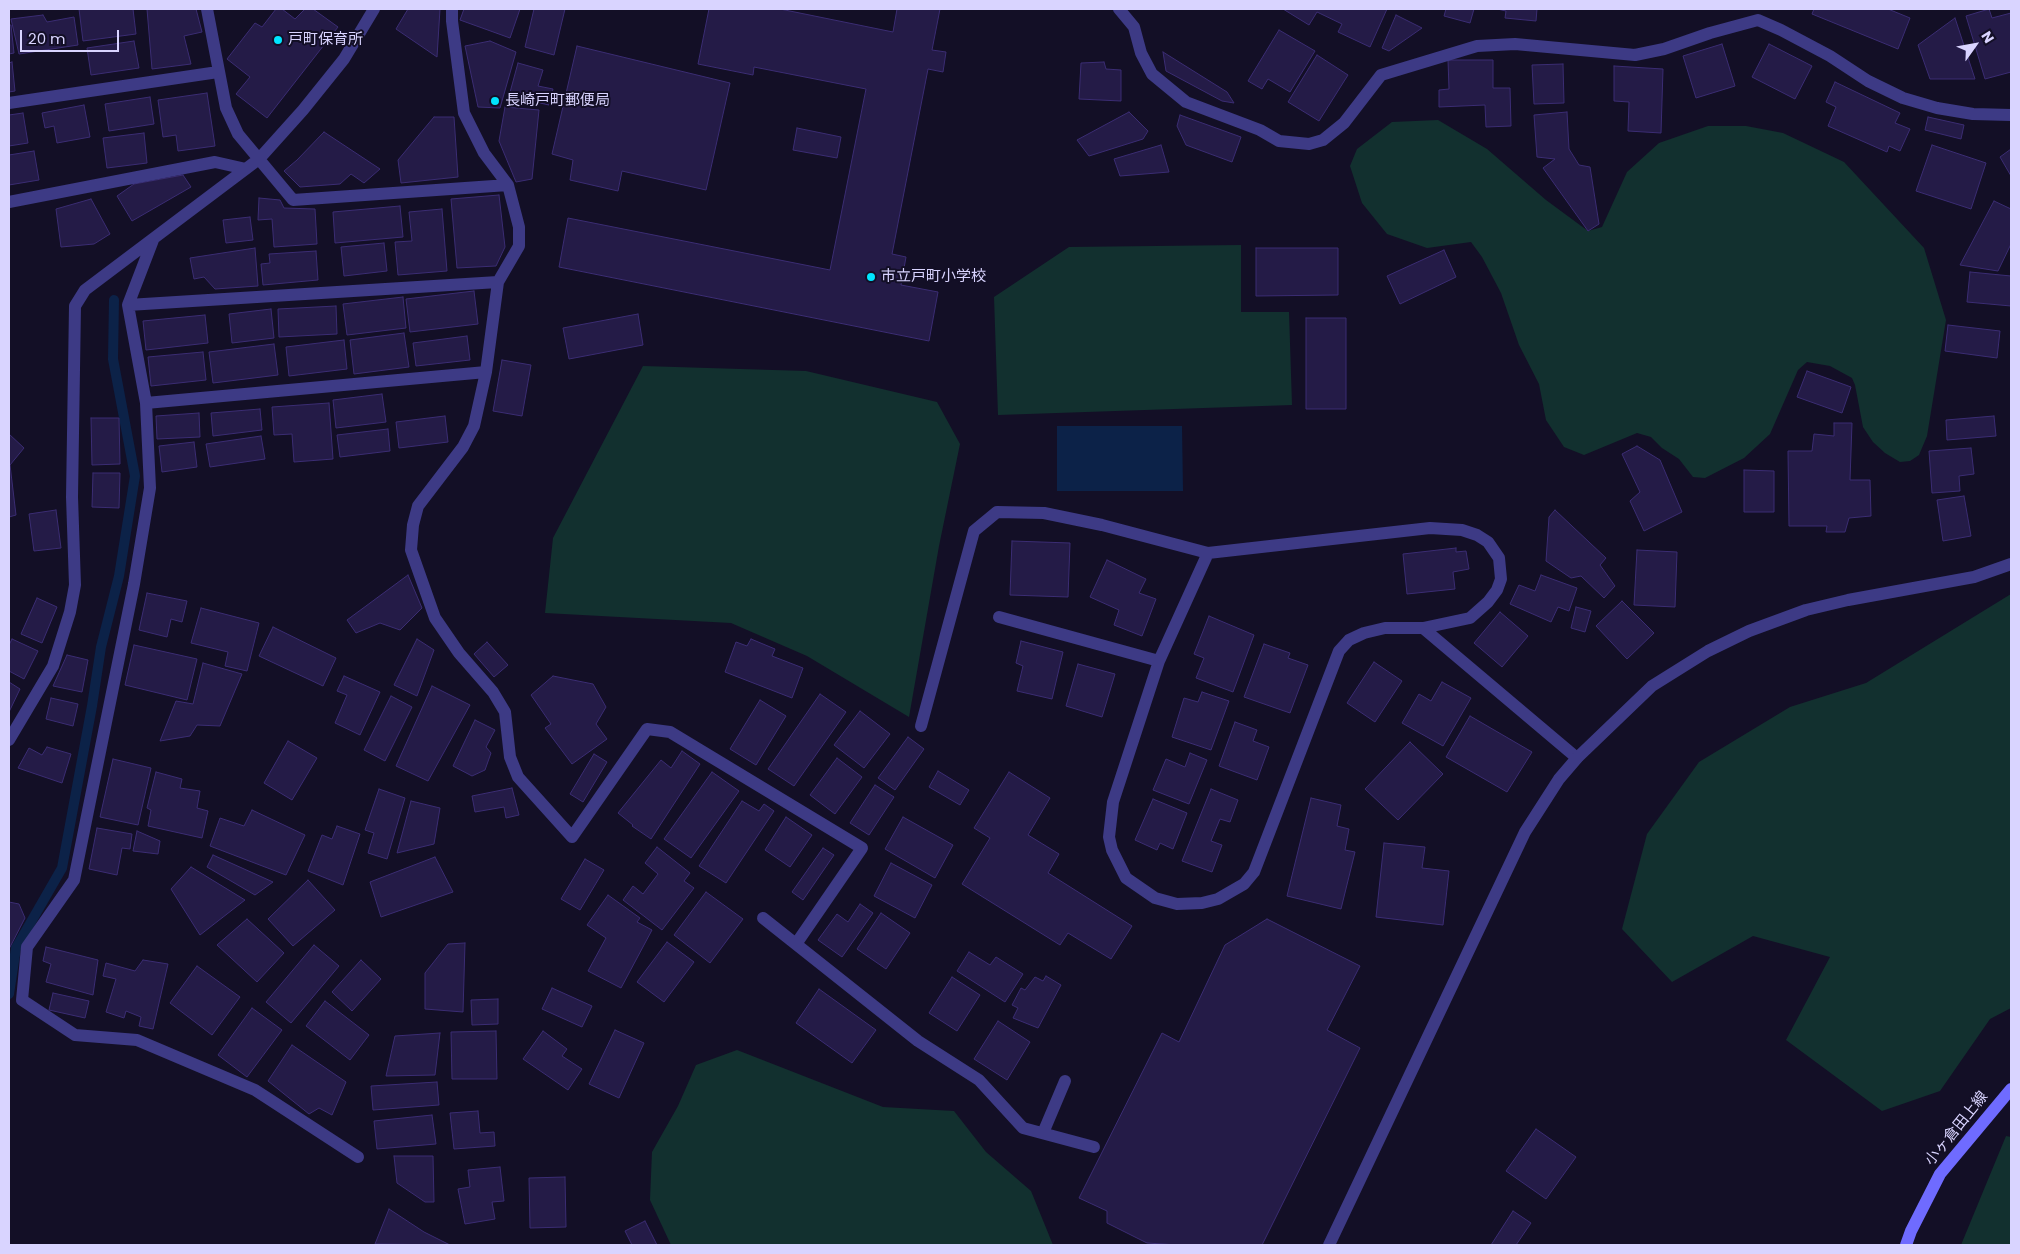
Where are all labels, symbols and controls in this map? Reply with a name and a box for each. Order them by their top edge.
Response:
scale bar [22,20,121,52]
north arrow [1950,20,2000,70]
text: N [1976,27,1999,47]
text: 20 m [28,28,66,49]
place label: 戸町保育所 [288,31,363,49]
marker: 戸町保育所 [272,34,284,46]
place label: 長崎戸町郵便局 [505,92,610,110]
marker: 長崎戸町郵便局 [489,95,501,107]
place label: 市立戸町小学校 [881,268,986,286]
marker: 市立戸町小学校 [865,271,877,283]
street label: 小ヶ倉田上線 [1922,1088,1992,1170]

